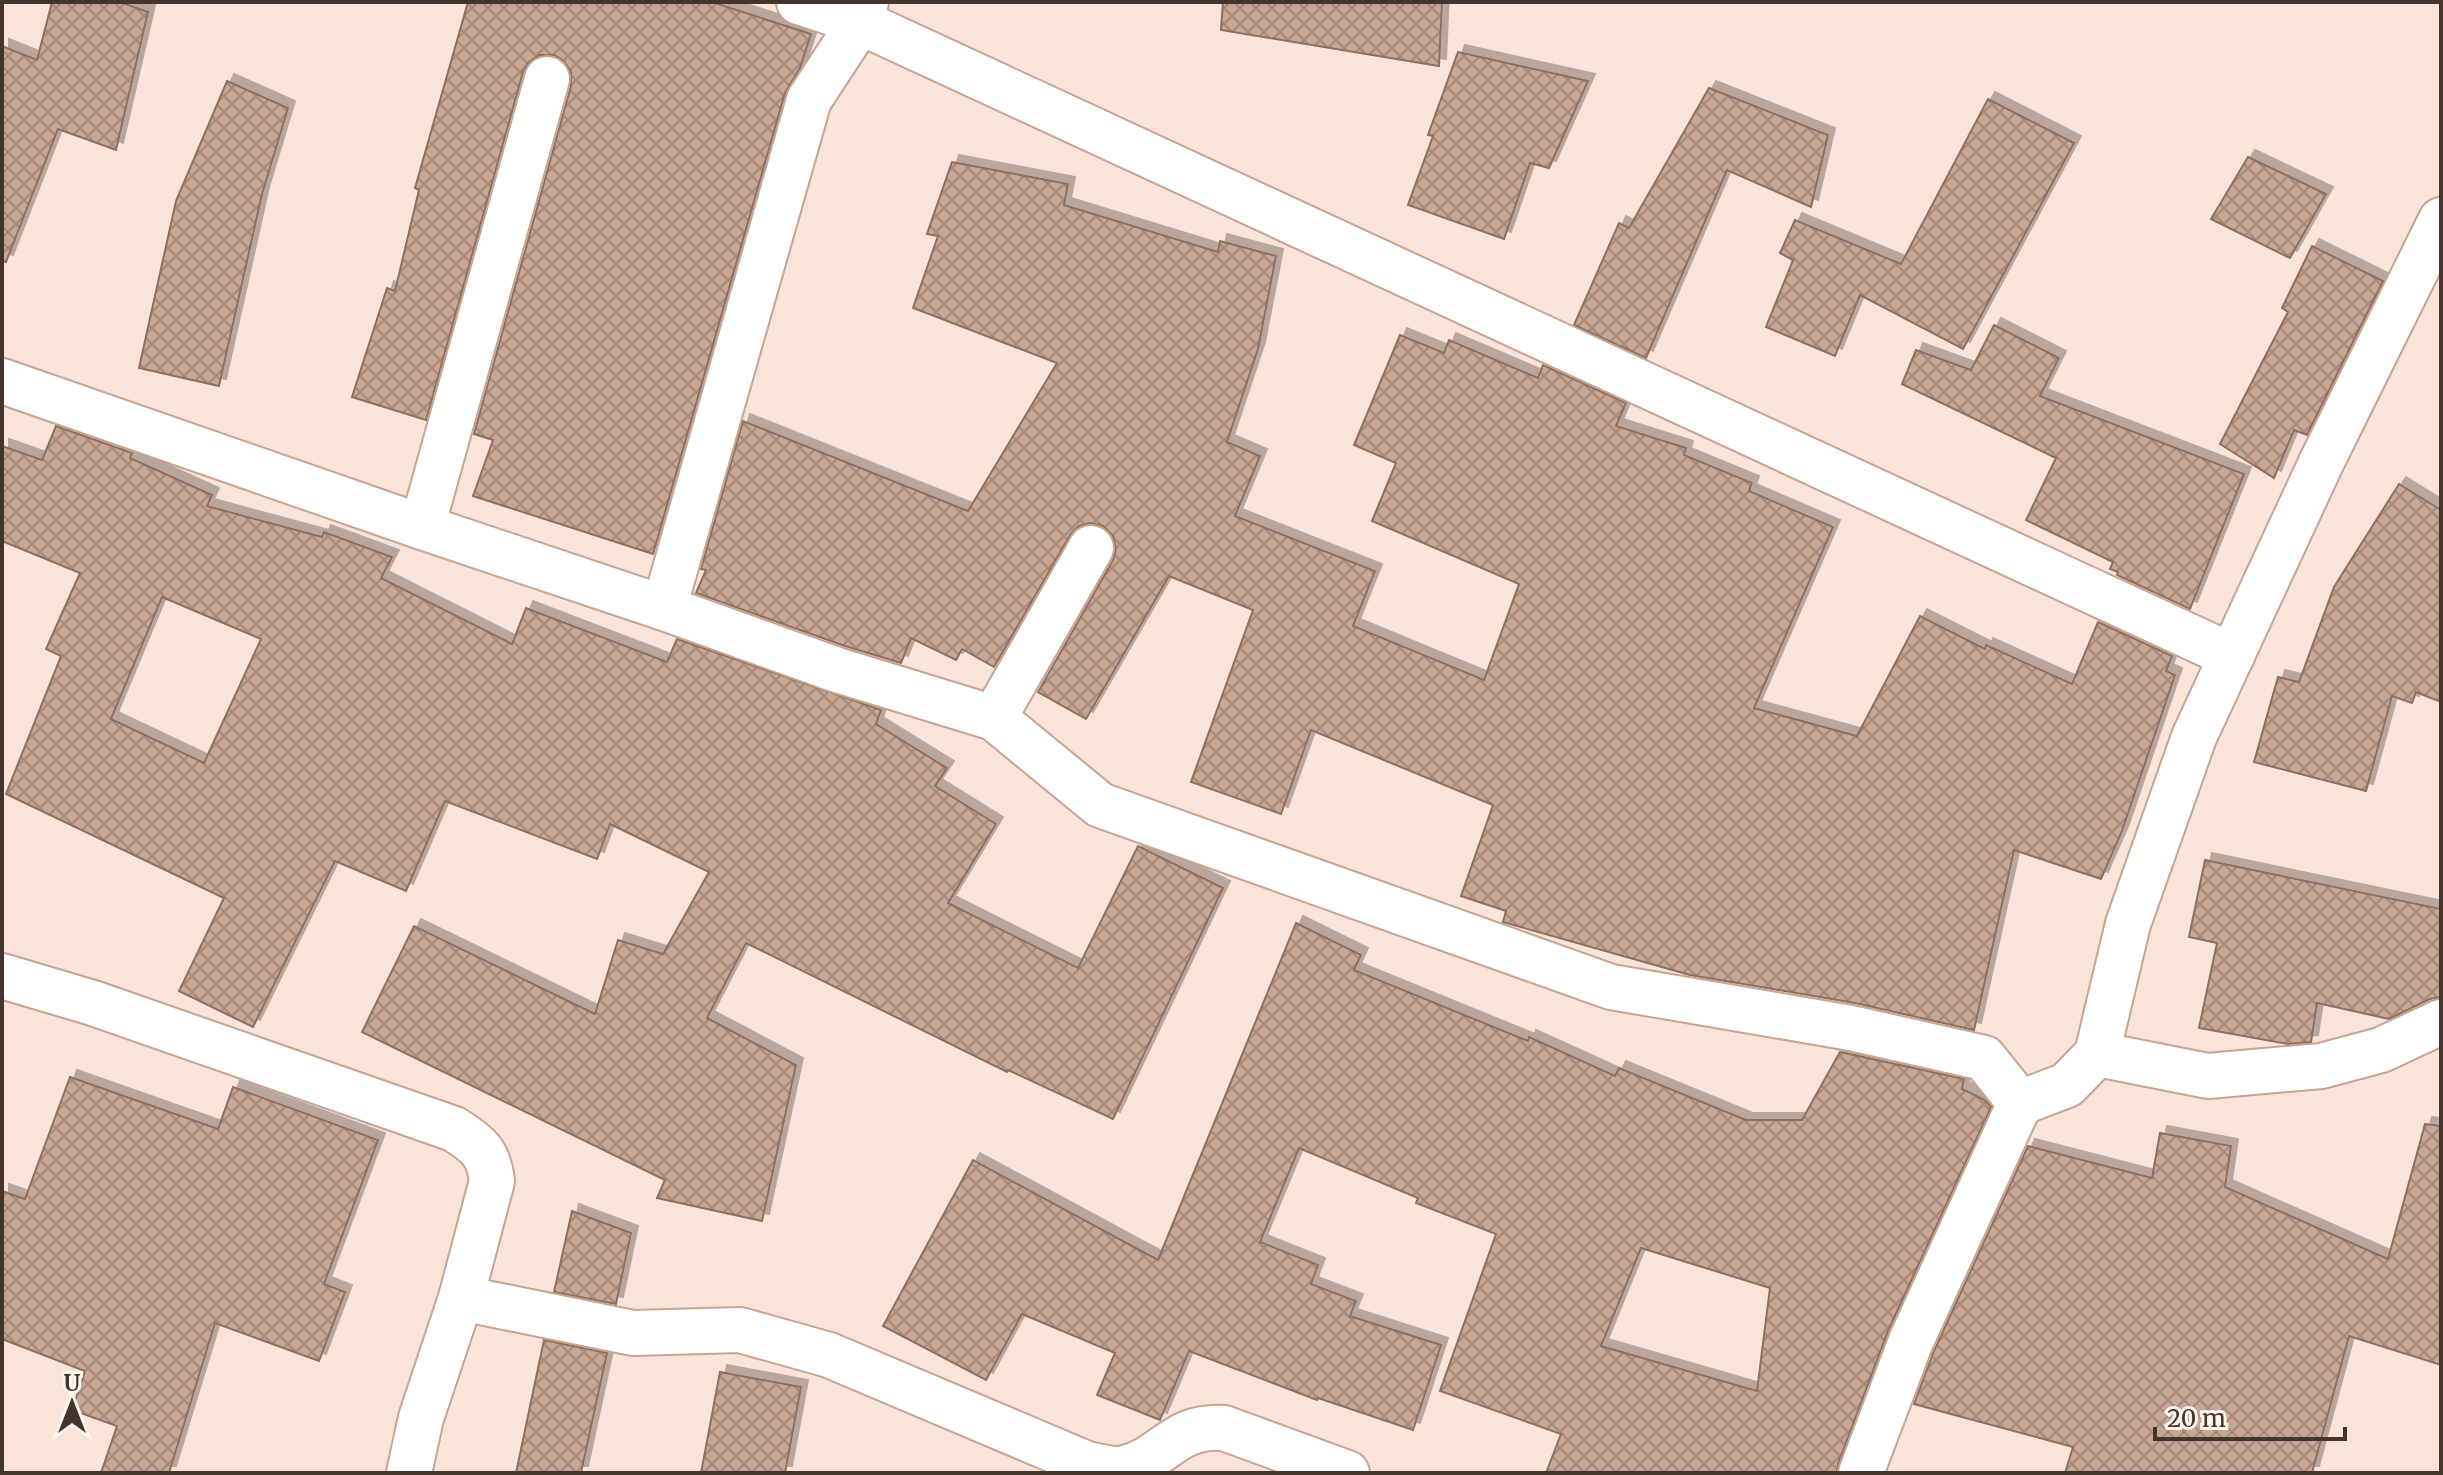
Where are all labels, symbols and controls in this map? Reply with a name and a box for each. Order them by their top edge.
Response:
north arrow [32,1363,112,1443]
text: U [64,1369,81,1397]
scale bar [2155,1391,2345,1441]
text: 20 m [2167,1403,2226,1434]

